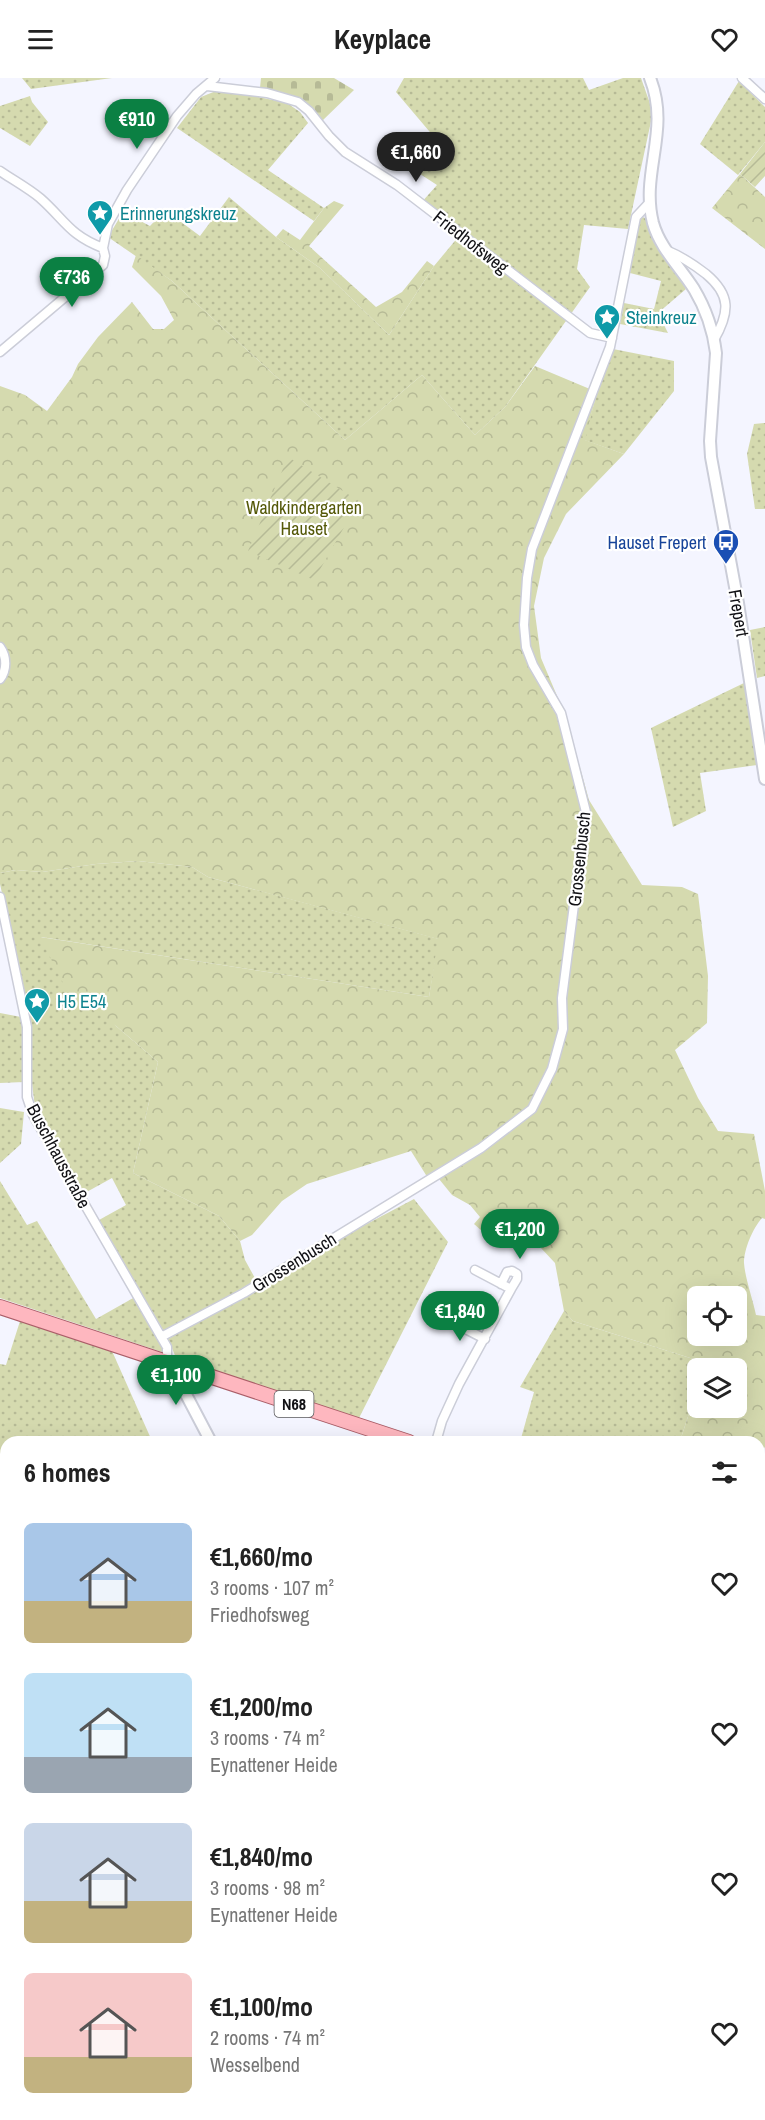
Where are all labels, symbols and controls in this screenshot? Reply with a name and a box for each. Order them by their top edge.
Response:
text: Keyplace [334,21,431,57]
icon: menu [24,23,57,56]
icon: heart [708,23,741,56]
pin: €910 [101,99,173,150]
text: €910 [119,105,155,132]
pin: €1,660 [367,132,465,183]
text: €1,660 [391,138,441,165]
place icon: Erinnerungskreuz [85,198,115,236]
place label: Erinnerungskreuz [120,201,237,226]
street label: Friedhofsweg [428,205,515,280]
pin: €736 [36,257,108,308]
text: €736 [54,263,90,290]
place icon: Steinkreuz [592,302,622,340]
place label: Steinkreuz [626,305,697,330]
park label: Waldkindergarten Hauset [246,495,362,541]
bus stop icon: Hauset Frepert [711,527,741,565]
place label: Hauset Frepert [608,530,706,555]
street label: Frepert [723,587,755,639]
street label: Grossenbusch [562,810,596,908]
place icon: H5 E54 [22,986,52,1024]
place label: H5 E54 [57,989,106,1014]
street label: Buschhausstraße [21,1099,97,1213]
pin: €1,200 [471,1209,569,1260]
text: €1,200 [495,1215,545,1242]
street label: Grossenbusch [247,1226,341,1298]
map controls [687,1286,747,1418]
button: locate [687,1286,747,1346]
pin: €1,840 [411,1291,509,1342]
text: €1,840 [435,1297,485,1324]
pin: €1,100 [127,1355,225,1406]
button: layers [687,1358,747,1418]
text: €1,100 [151,1361,201,1388]
road number: N68 [274,1391,314,1417]
text: 6 homes [24,1455,111,1490]
icon: filters [708,1456,741,1489]
text: €1,660/mo [210,1539,313,1574]
icon: home [72,1547,144,1619]
icon: heart [708,1567,741,1600]
text: 3 rooms · 107 m² [210,1574,334,1601]
text: Friedhofsweg [210,1601,309,1628]
text: €1,200/mo [210,1689,313,1724]
icon: home [72,1697,144,1769]
icon: heart [708,1717,741,1750]
text: 3 rooms · 74 m² [210,1724,325,1751]
text: Eynattener Heide [210,1751,338,1778]
text: €1,840/mo [210,1839,313,1874]
icon: home [72,1847,144,1919]
icon: heart [708,1867,741,1900]
text: 3 rooms · 98 m² [210,1874,325,1901]
text: Eynattener Heide [210,1901,338,1928]
text: €1,100/mo [210,1989,313,2024]
icon: home [72,1997,144,2069]
icon: heart [708,2017,741,2050]
text: 2 rooms · 74 m² [210,2024,325,2051]
text: Wesselbend [210,2051,300,2078]

